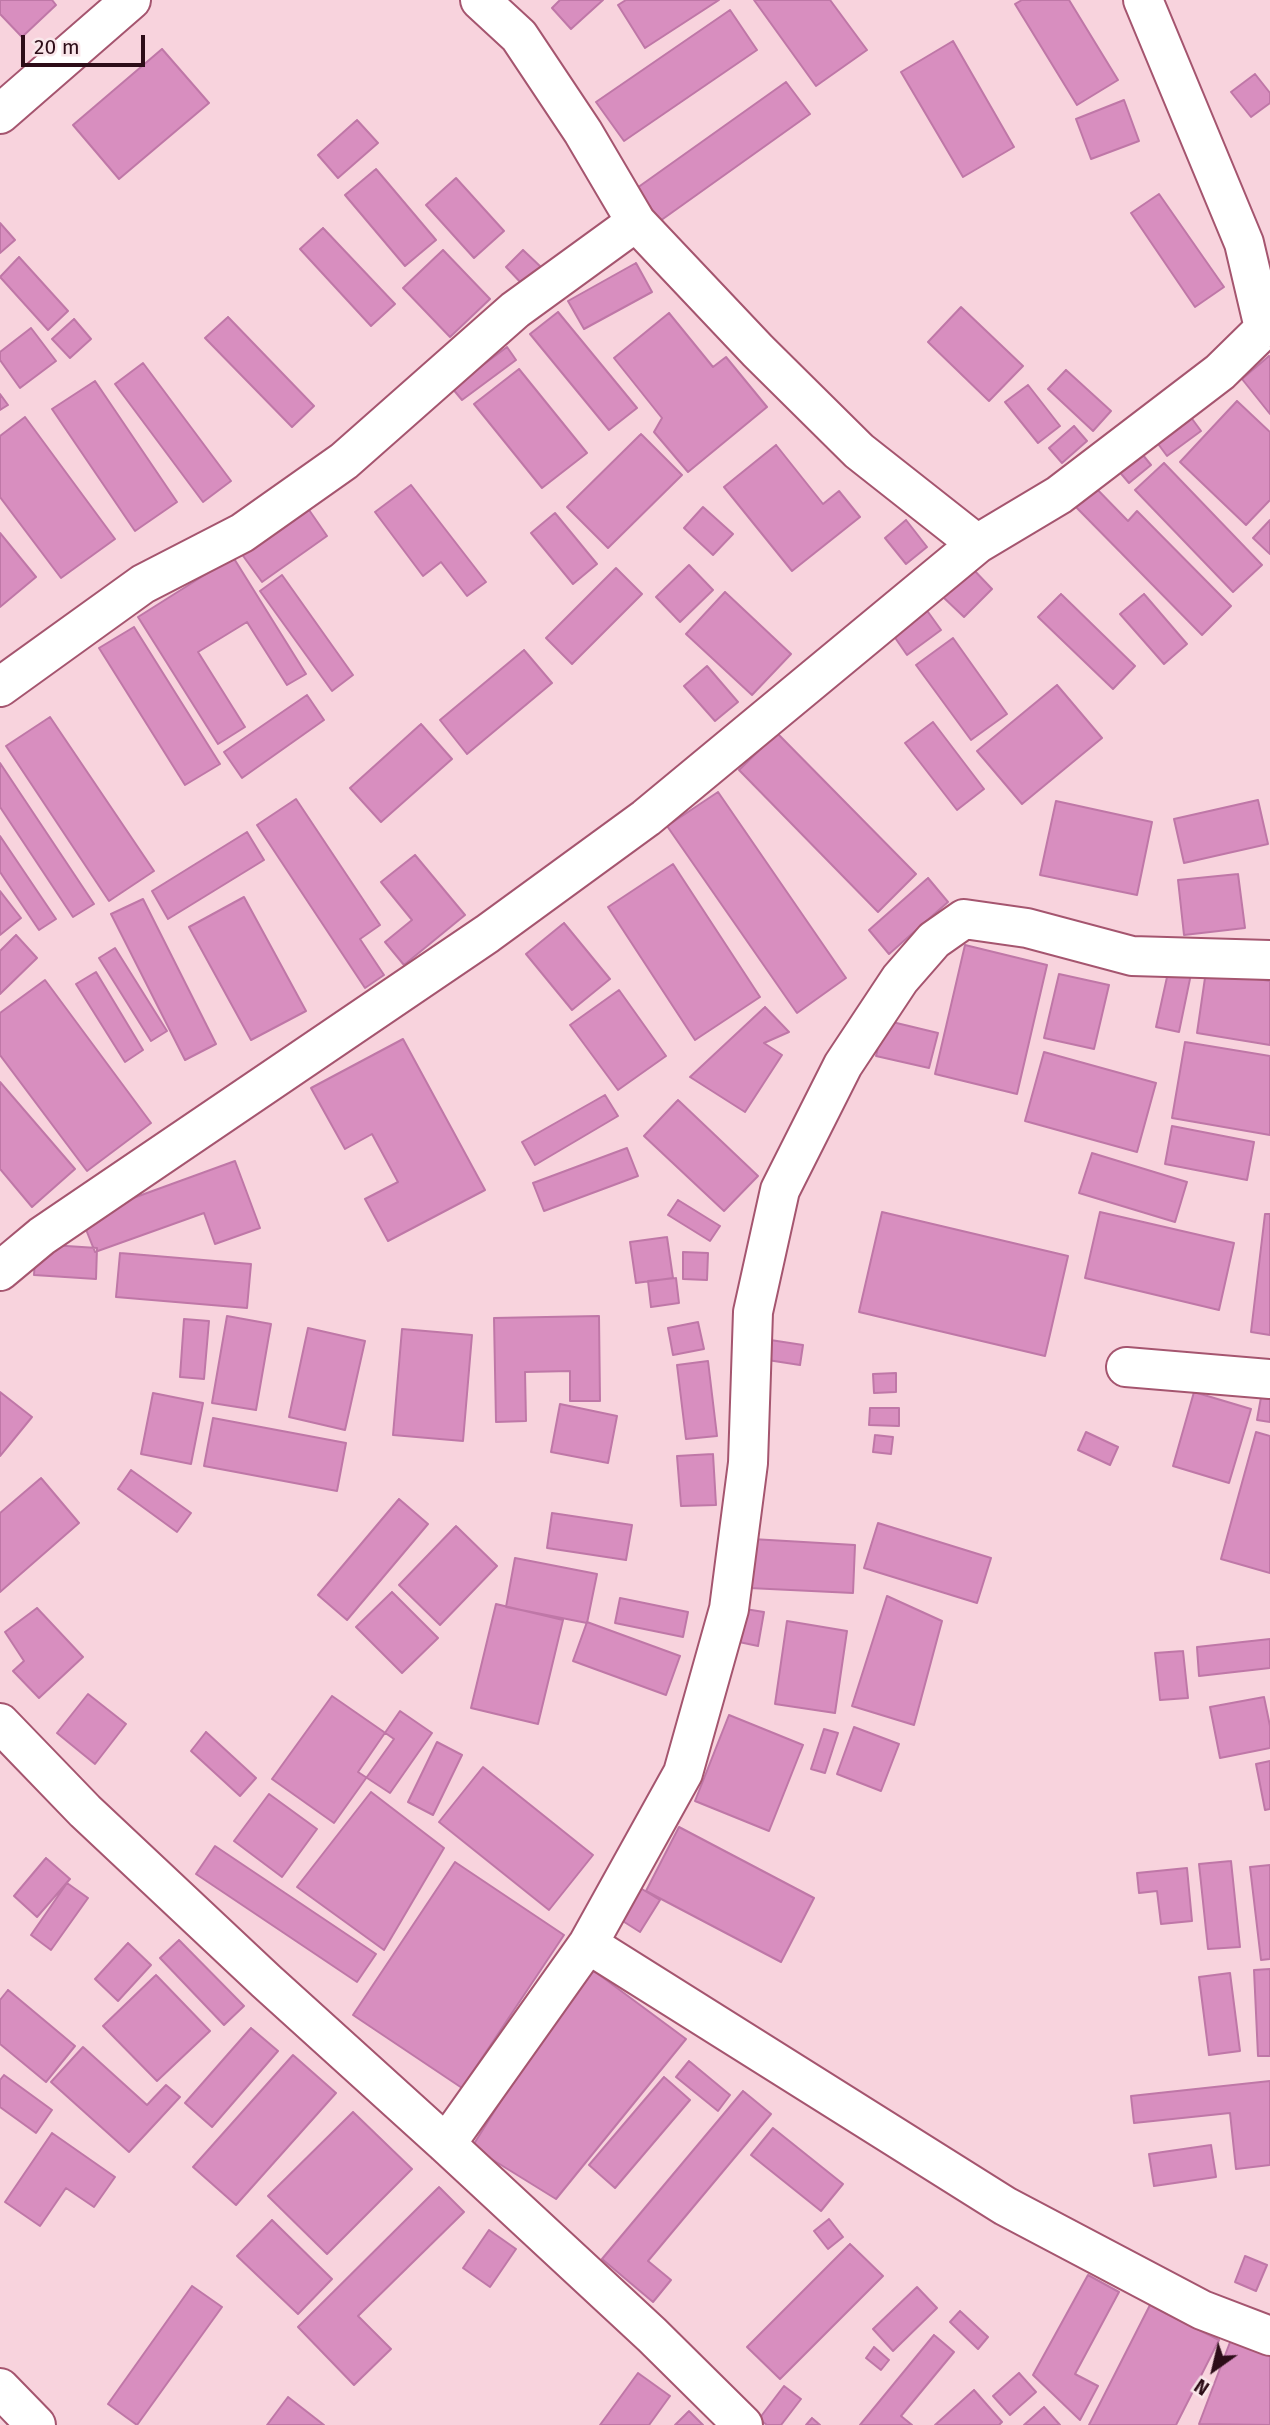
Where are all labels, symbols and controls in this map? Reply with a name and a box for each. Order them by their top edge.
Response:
scale bar [24,21,149,65]
text: 20 m [34,34,80,60]
north arrow [1179,2334,1249,2404]
text: N [1190,2374,1214,2400]

